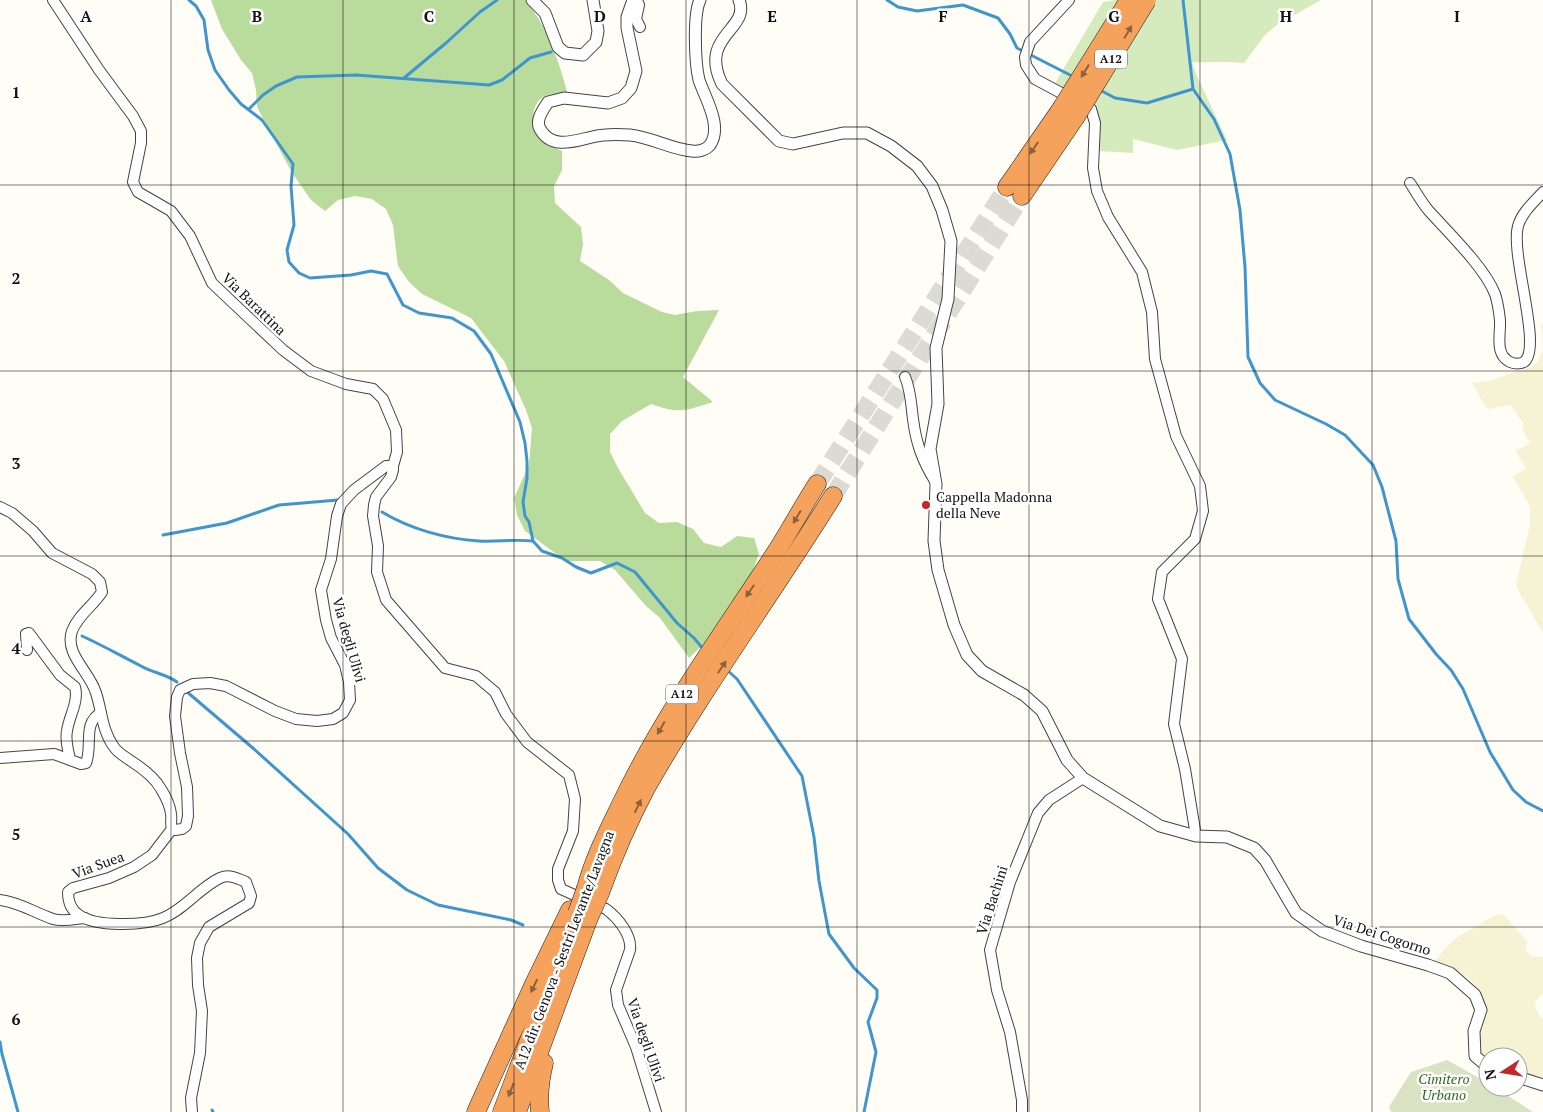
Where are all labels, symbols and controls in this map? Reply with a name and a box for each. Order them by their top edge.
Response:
text: A [80,5,92,27]
text: B [252,5,262,27]
text: C [424,5,434,27]
text: D [594,5,606,27]
text: E [767,5,777,27]
text: F [938,5,948,27]
text: G [1108,5,1120,27]
text: H [1280,5,1292,27]
text: I [1454,5,1460,27]
one-way arrow [1123,25,1132,38]
road number: A12 [1095,50,1127,68]
one-way arrow [1080,64,1089,77]
text: 1 [11,81,21,103]
one-way arrow [1029,141,1039,155]
text: 2 [11,267,21,289]
street label: Via Barattina [218,268,291,339]
text: 3 [11,452,21,474]
place label: Cappella Madonna della Neve [936,487,1052,522]
marker: Cappella Madonna della Neve [920,499,932,511]
one-way arrow [792,511,801,524]
one-way arrow [745,585,754,598]
street label: Via degli Ulivi [328,595,371,684]
text: 4 [11,637,21,659]
one-way arrow [717,660,727,674]
road number: A12 [666,684,698,704]
one-way arrow [657,721,666,734]
one-way arrow [634,799,642,813]
text: 5 [11,823,21,845]
street label: A12 dir. Genova - Sestri Levante/Lavagna [509,828,618,1072]
street label: Via Suea [69,846,126,883]
street label: Via Bachini [971,863,1012,937]
street label: Via Dei Cogorno [1331,910,1434,959]
one-way arrow [529,978,538,993]
street label: Via degli Ulivi [623,995,670,1084]
text: 6 [11,1008,21,1030]
north arrow [1478,1047,1528,1097]
text: N [1479,1067,1500,1082]
park label: Cimitero Urbano [1418,1069,1470,1104]
one-way arrow [506,1083,514,1097]

